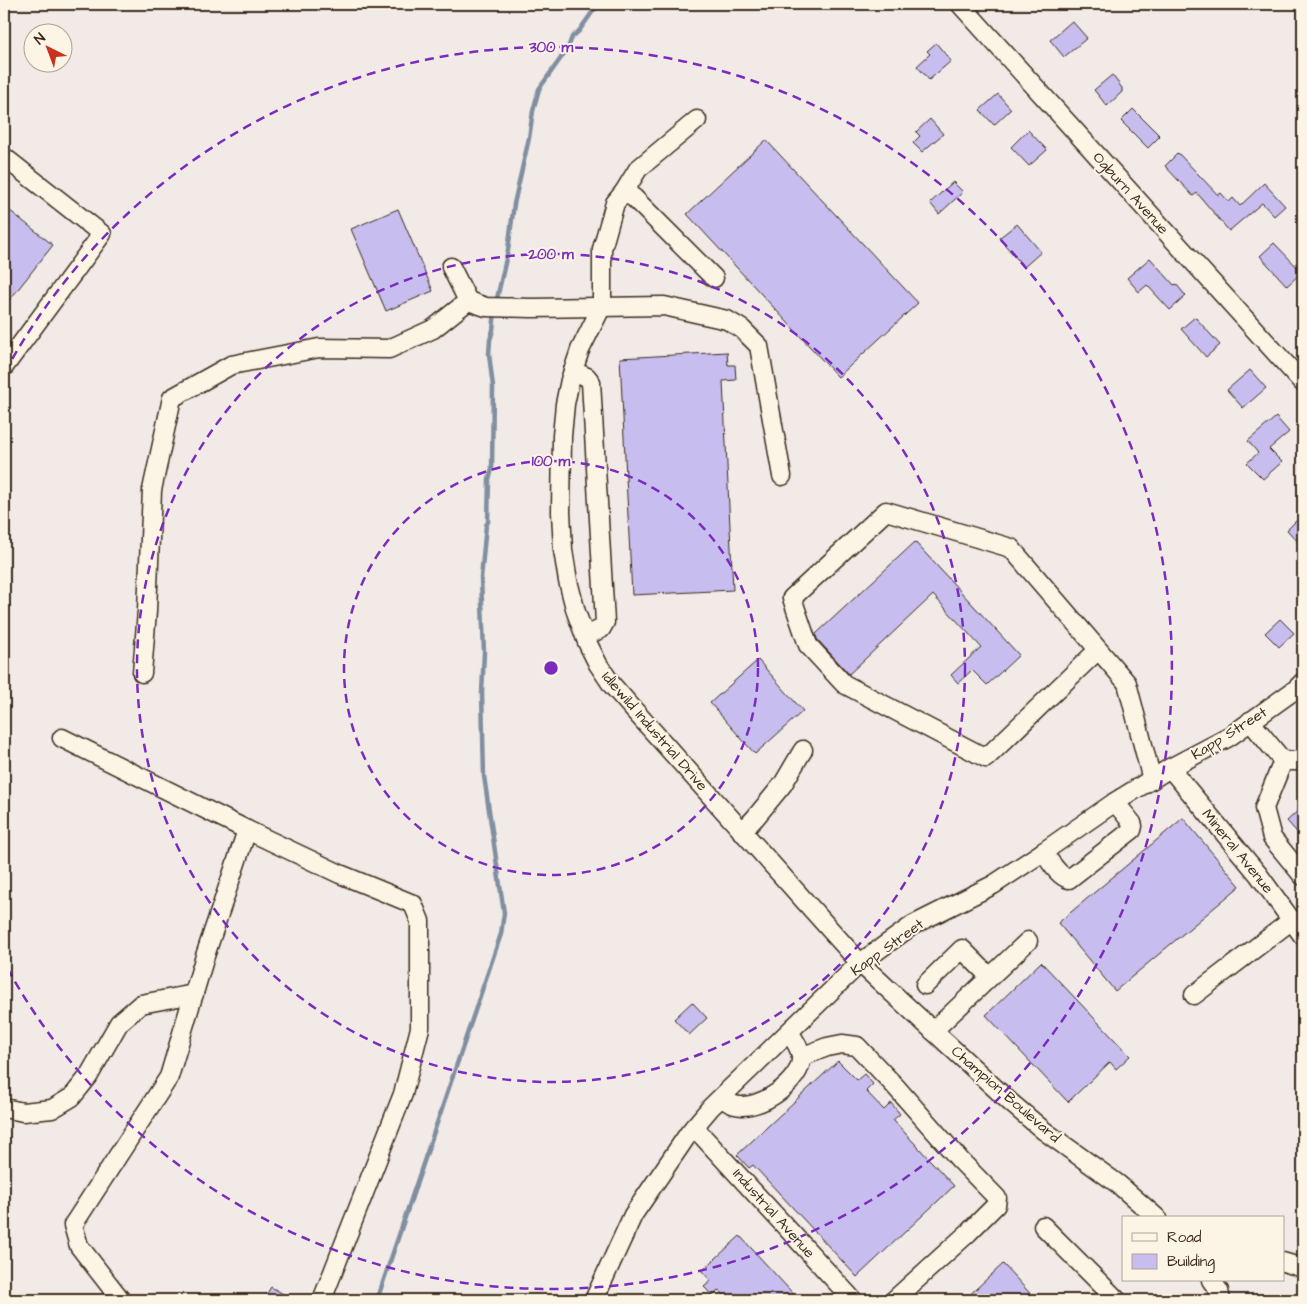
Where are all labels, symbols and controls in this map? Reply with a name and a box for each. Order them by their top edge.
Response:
north arrow [22,22,72,72]
text: N [30,29,50,49]
text: 300 m [528,37,573,58]
street label: Ogburn Avenue [1087,148,1173,240]
text: 200 m [527,244,574,265]
text: 100 m [532,451,571,472]
centre of rings [542,659,560,677]
street label: Idlewild Industrial Drive [597,667,712,796]
street label: Kapp Street [1187,702,1271,765]
street label: Mineral Avenue [1197,805,1278,898]
street label: Kapp Street [846,914,928,981]
street label: Champion Boulevard [947,1041,1065,1148]
street label: Industrial Avenue [728,1164,820,1263]
legend [1122,1216,1284,1282]
text: Road [1167,1227,1202,1248]
text: Building [1167,1251,1215,1273]

